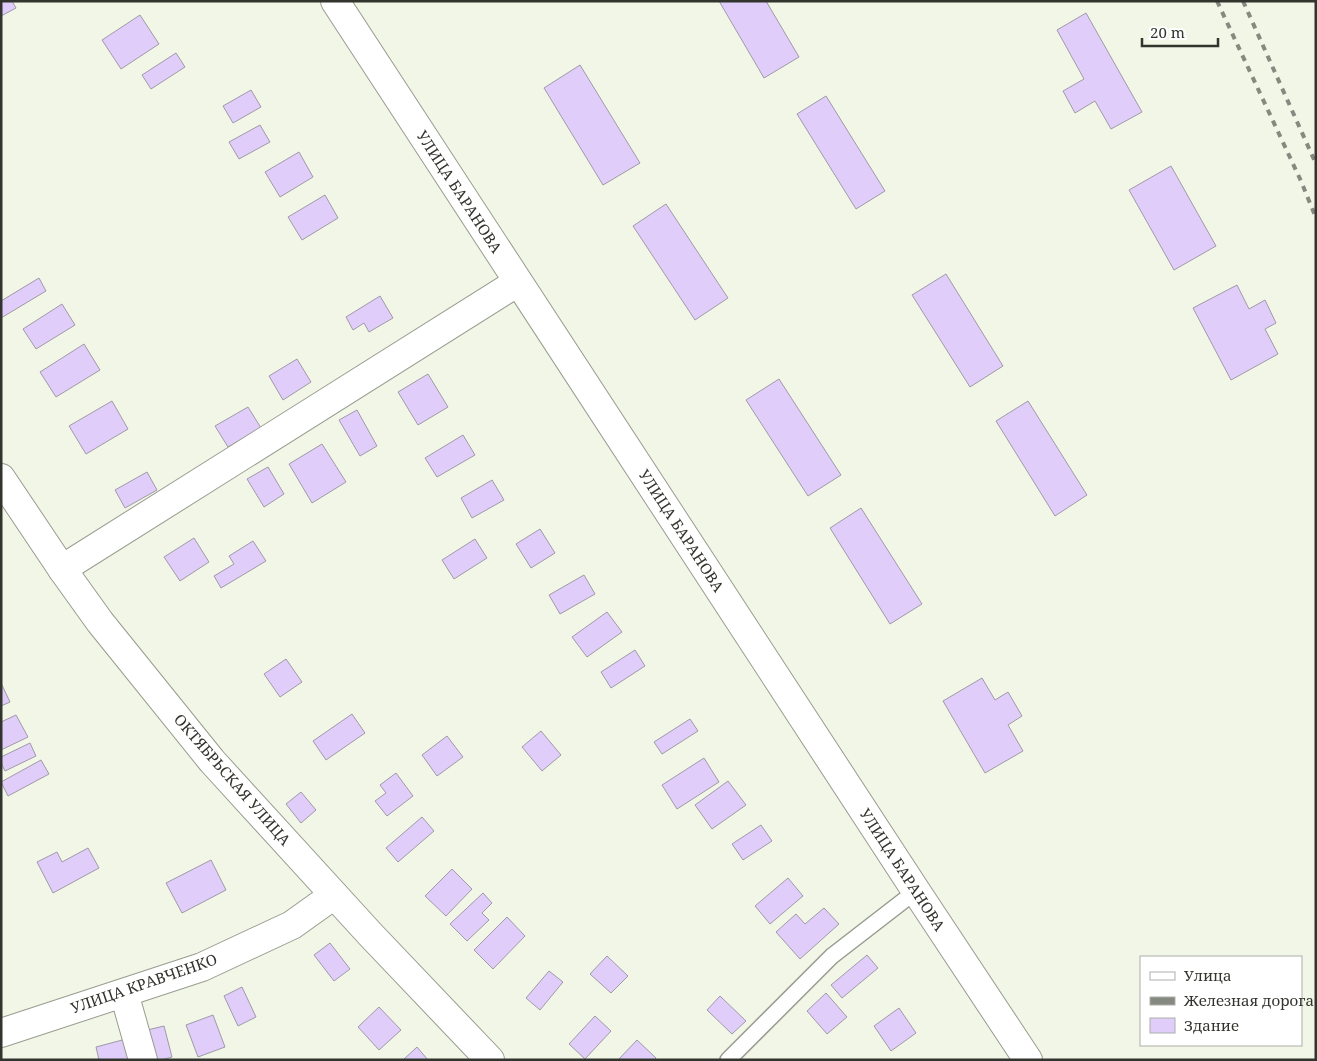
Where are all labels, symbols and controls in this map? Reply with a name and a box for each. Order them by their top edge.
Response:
scale bar [1142,15,1218,47]
text: 20 m [1150,22,1185,42]
street label: УЛИЦА БАРАНОВА [413,126,507,257]
street label: УЛИЦА БАРАНОВА [635,465,729,596]
street label: ОКТЯБРЬСКАЯ УЛИЦА [170,709,296,850]
street label: УЛИЦА БАРАНОВА [856,804,950,935]
street label: УЛИЦА КРАВЧЕНКО [68,949,220,1018]
legend [1140,956,1302,1046]
text: Улица [1184,965,1232,985]
text: Железная дорога [1183,990,1314,1010]
text: Здание [1184,1015,1239,1035]

